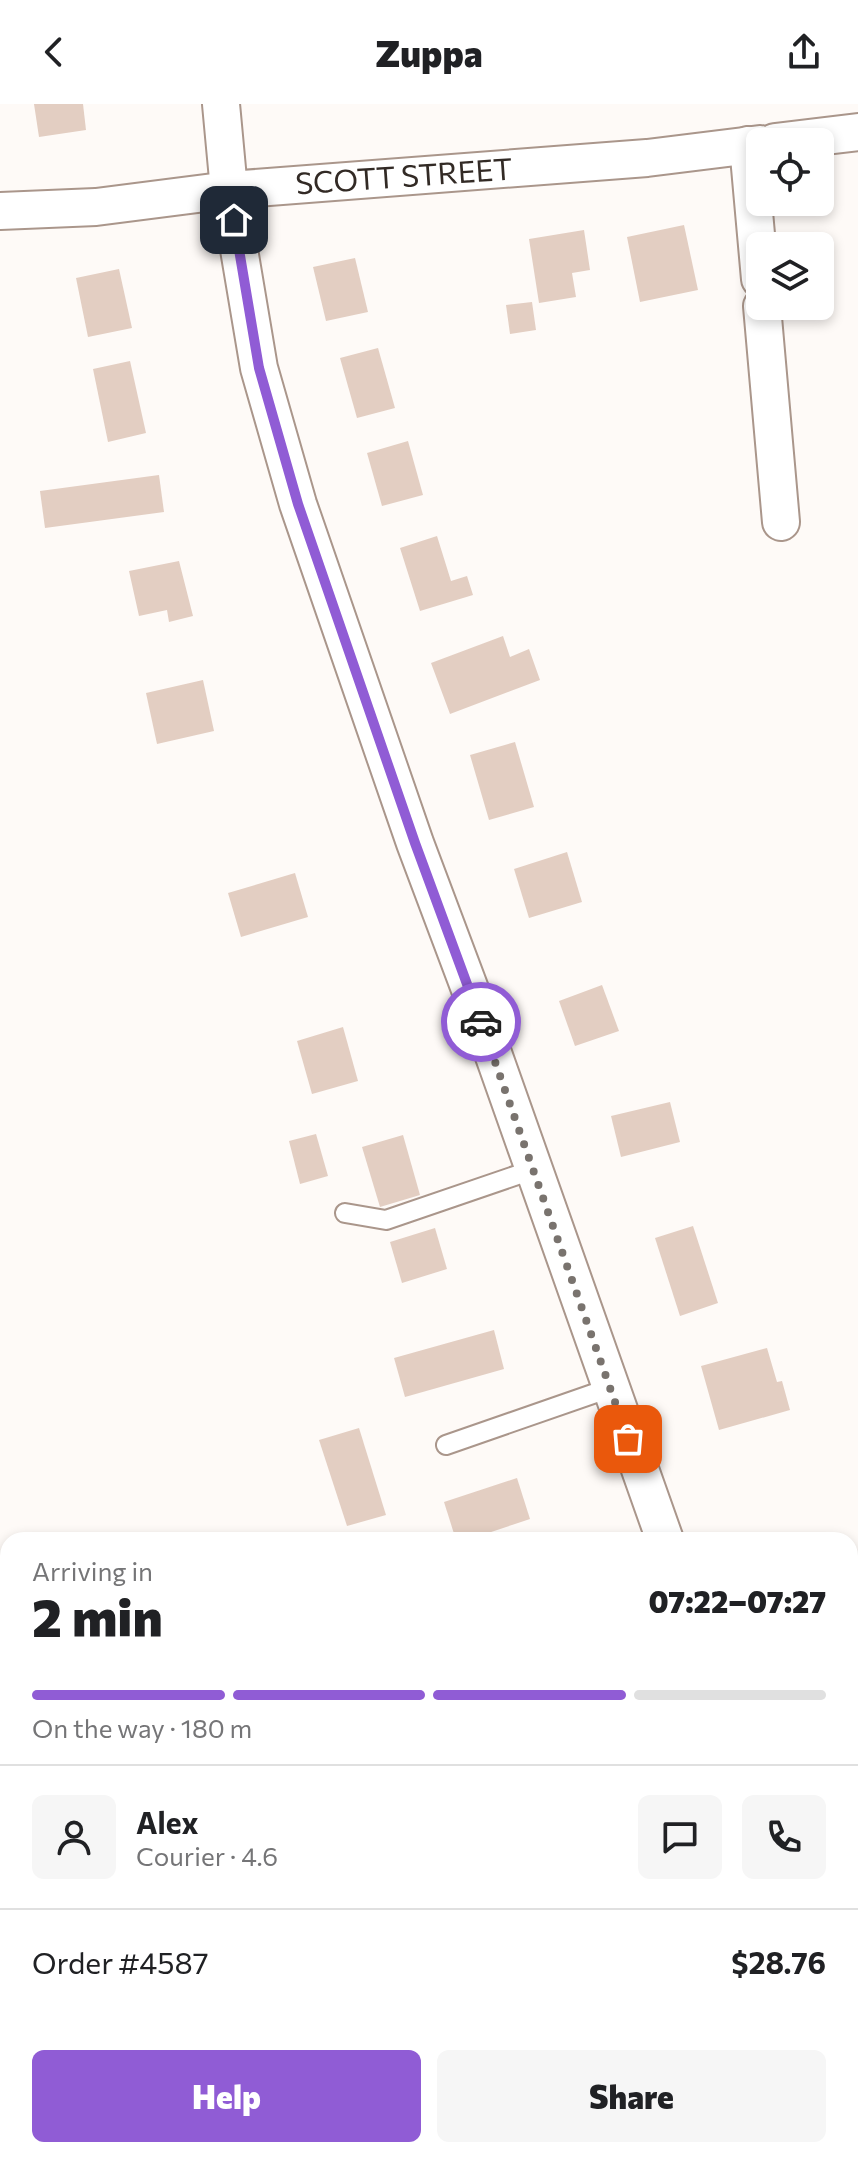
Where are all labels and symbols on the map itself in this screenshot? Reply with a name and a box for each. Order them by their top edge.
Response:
street label: SCOTT STREET [294,148,513,201]
pin [200,186,268,254]
courier [441,982,521,1062]
pin [594,1405,662,1473]

